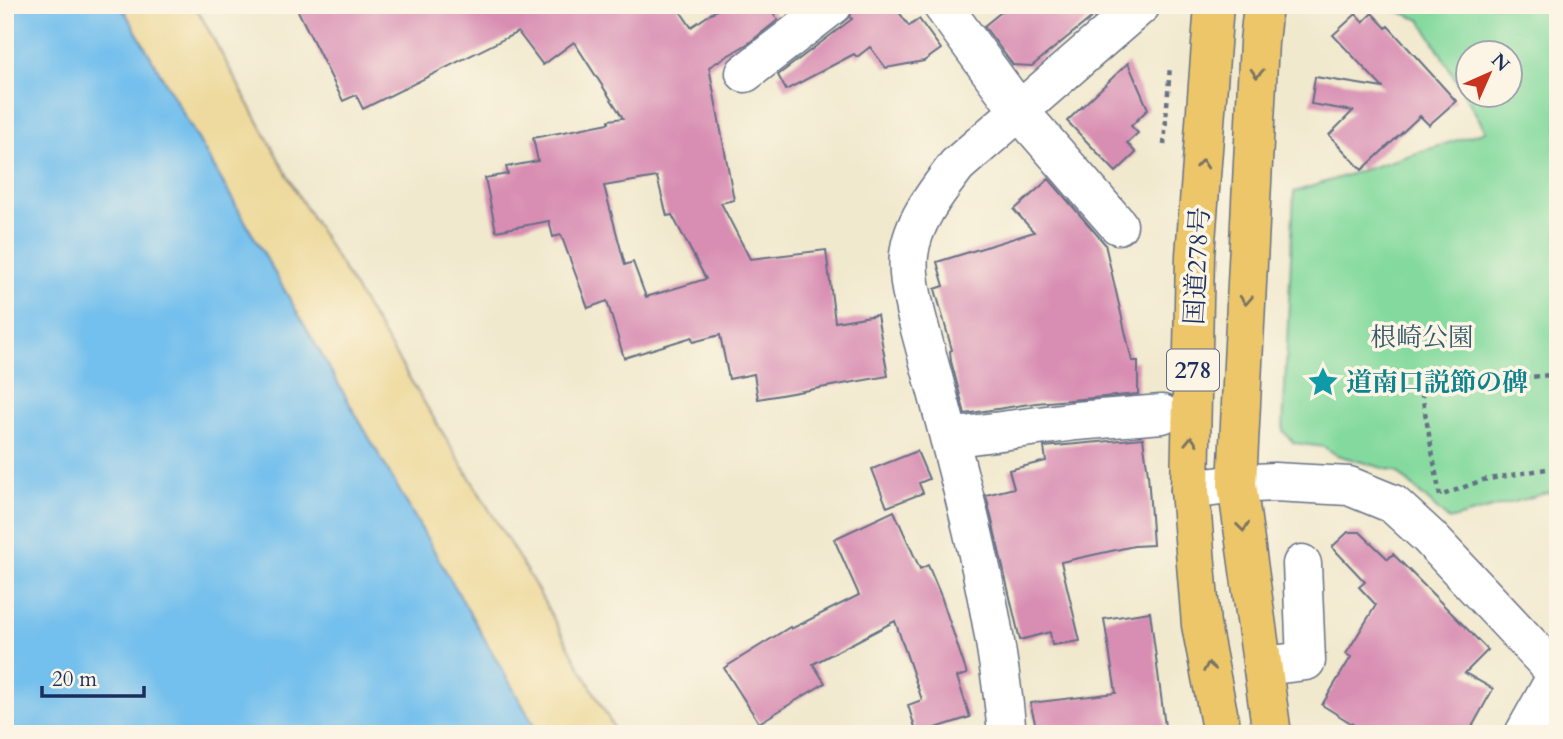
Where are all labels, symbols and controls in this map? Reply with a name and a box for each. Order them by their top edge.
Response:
north arrow [1454,38,1524,108]
text: N [1485,48,1516,78]
one-way arrow [1250,68,1265,79]
one-way arrow [1194,159,1209,170]
street label: 国道278号 [1176,206,1218,326]
one-way arrow [1239,295,1254,306]
park label: 根崎公園 [1370,320,1474,355]
road number: 278 [1167,349,1219,390]
place icon: 道南口説節の碑 [1306,365,1340,399]
place label: 道南口説節の碑 [1346,365,1528,400]
one-way arrow [1184,435,1199,446]
one-way arrow [1235,522,1250,533]
scale bar [42,655,144,699]
one-way arrow [1202,661,1217,673]
text: 20 m [52,665,97,694]

